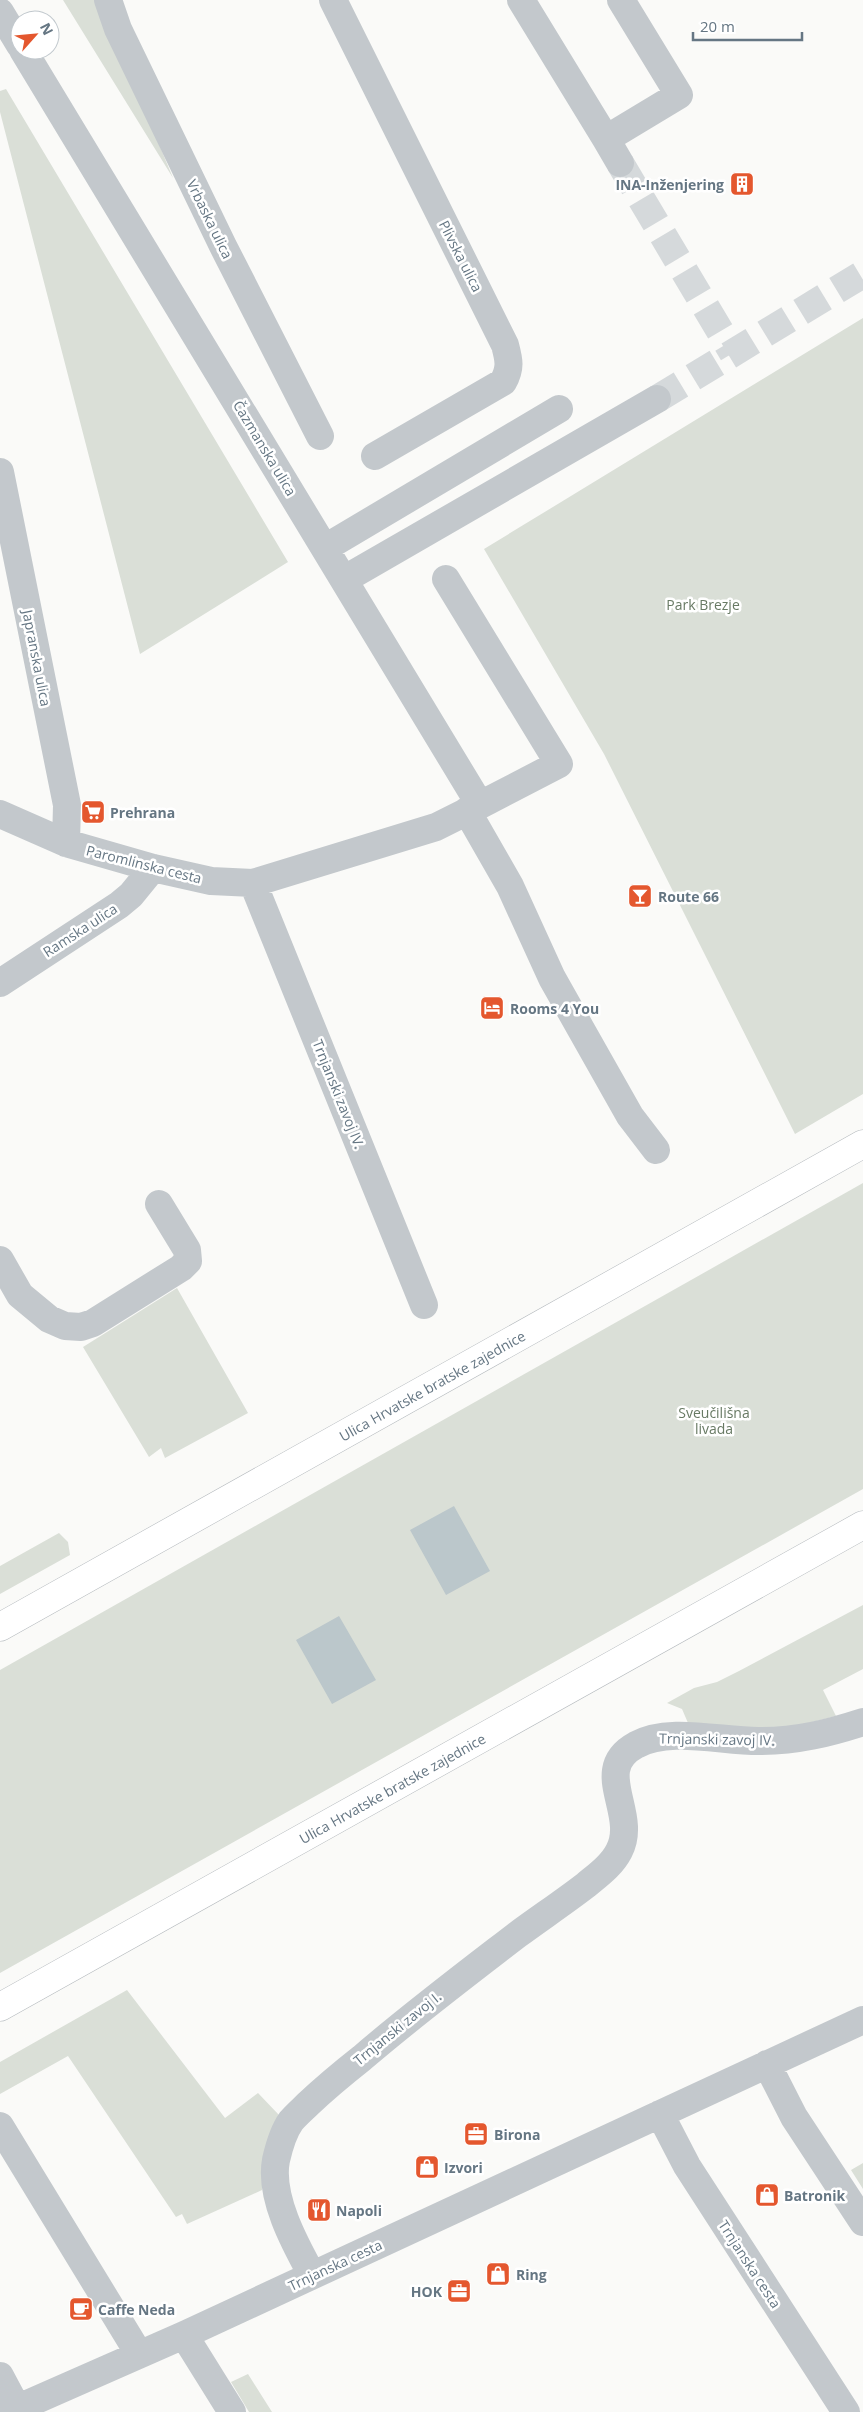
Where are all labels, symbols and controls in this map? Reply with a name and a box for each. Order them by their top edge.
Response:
north arrow [10,10,60,60]
scale bar [693,10,802,42]
text: 20 m [700,16,735,36]
text: N [36,19,58,38]
building icon: INA-Inženjering [729,171,755,197]
place label: INA-Inženjering [615,175,724,194]
street label: Vrbaska ulica [183,176,237,262]
street label: Plivska ulica [435,217,487,295]
street label: Čazmanska ulica [229,397,301,499]
park label: Park Brezje [666,595,740,614]
street label: Japranska ulica [18,606,56,708]
supermarket icon: Prehrana [80,799,106,825]
place label: Prehrana [110,803,175,822]
street label: Paromlinska cesta [84,840,204,888]
bar icon: Route 66 [627,883,653,909]
place label: Route 66 [658,887,719,906]
street label: Ramska ulica [39,899,121,961]
hotel icon: Rooms 4 You [479,995,505,1021]
place label: Rooms 4 You [510,999,599,1018]
street label: Trnjanski zavoj IV. [308,1037,370,1151]
street label: Ulica Hrvatske bratske zajednice [335,1325,529,1445]
park label: Sveučilišna livada [678,1403,750,1438]
street label: Ulica Hrvatske bratske zajednice [295,1728,489,1848]
street label: Trnjanski zavoj IV. [659,1728,775,1750]
street label: Trnjanski zavoj I. [349,1987,445,2069]
office icon: Birona [463,2121,489,2147]
place label: Birona [494,2125,540,2144]
shop icon: Izvori [414,2154,440,2180]
place label: Izvori [444,2158,483,2177]
shop icon: Batronik [754,2182,780,2208]
place label: Batronik [784,2186,845,2205]
restaurant icon: Napoli [306,2197,332,2223]
place label: Napoli [336,2201,382,2220]
street label: Trnjanska cesta [714,2216,786,2312]
street label: Trnjanska cesta [285,2235,385,2295]
shop icon: Ring [485,2261,511,2287]
place label: Ring [516,2265,547,2284]
office icon: HOK [446,2278,472,2304]
place label: HOK [411,2282,443,2301]
cafe icon: Caffe Neda [68,2296,94,2322]
place label: Caffe Neda [98,2300,175,2319]

